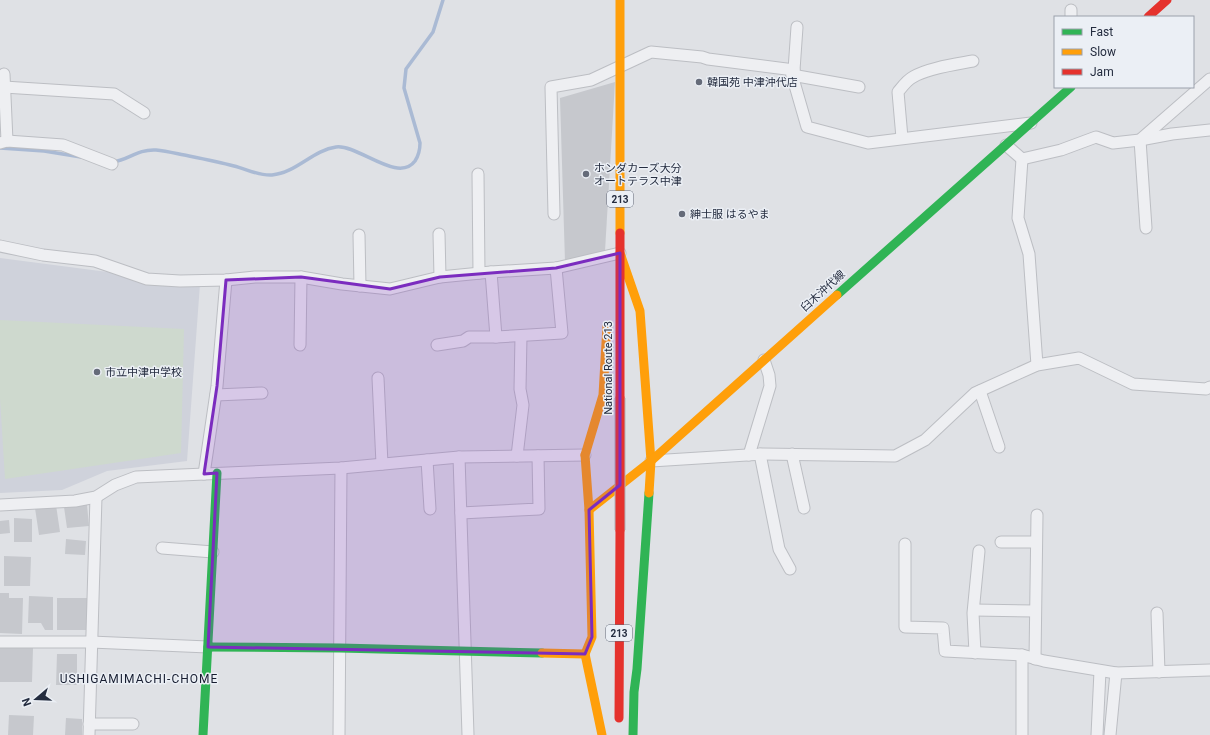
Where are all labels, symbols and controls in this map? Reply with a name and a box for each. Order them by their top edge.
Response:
legend [1054,16,1194,88]
text: Fast [1090,25,1113,39]
text: Slow [1090,45,1116,59]
text: Jam [1090,65,1114,79]
place label: 韓国苑 中津沖代店 [707,76,798,89]
marker: 韓国苑 中津沖代店 [694,77,704,87]
place label: ホンダカーズ大分 オートテラス中津 [594,162,682,188]
marker: ホンダカーズ大分 オートテラス中津 [581,169,591,179]
road number: 213 [607,191,633,207]
place label: 紳士服 はるやま [690,208,770,221]
marker: 紳士服 はるやま [677,209,687,219]
street label: 臼木沖代線 [798,268,848,314]
street label: National Route 213 [602,321,615,415]
place label: 市立中津中学校 [105,366,182,379]
marker: 市立中津中学校 [92,367,102,377]
road number: 213 [606,625,632,641]
district label: USHIGAMIMACHI-CHOME [60,672,218,686]
north arrow [16,679,56,719]
text: N [20,696,34,708]

